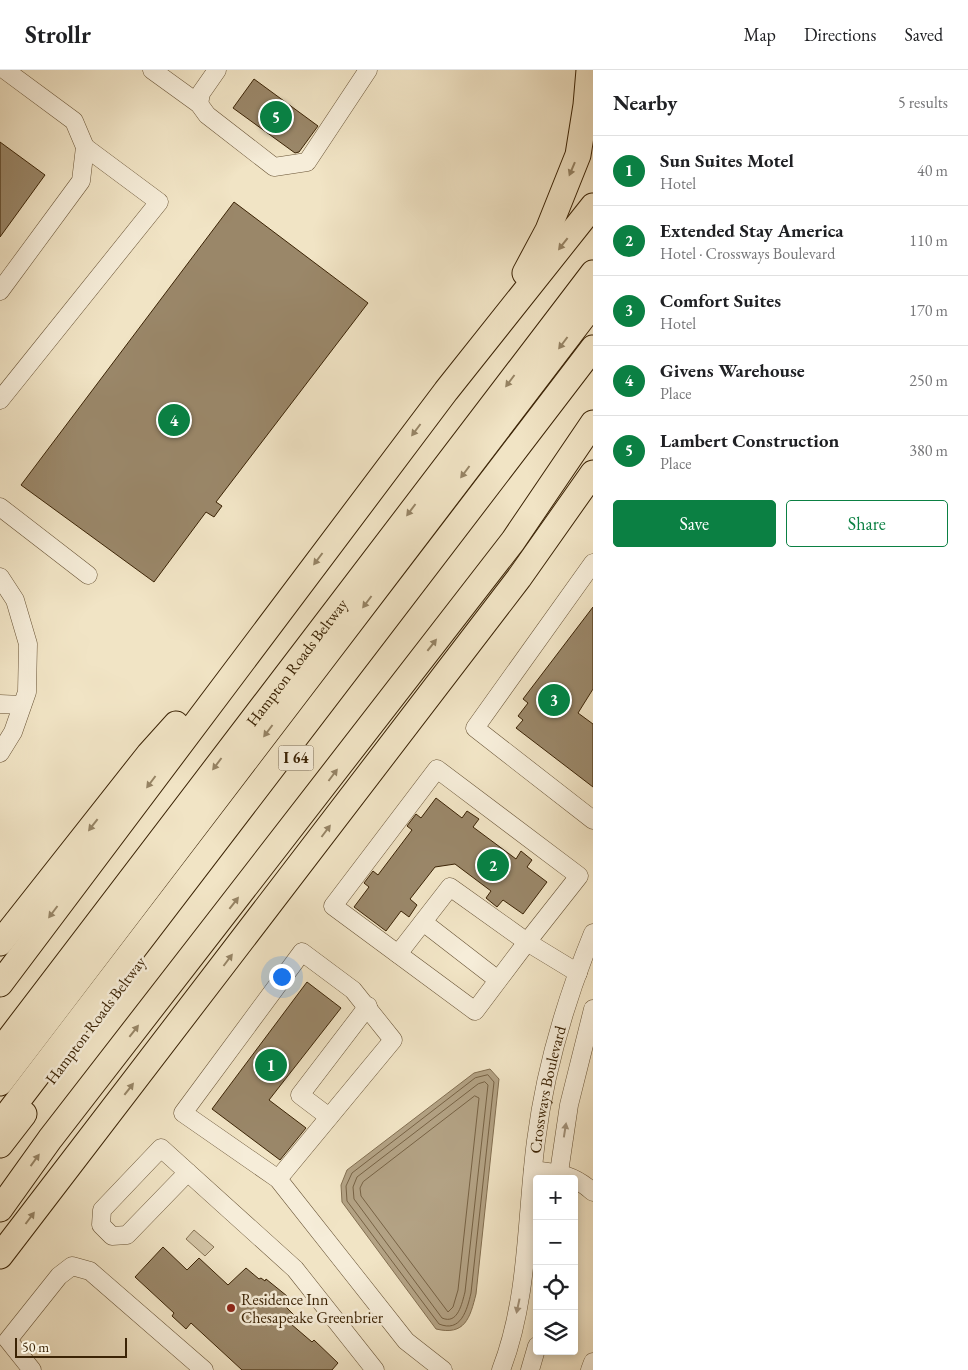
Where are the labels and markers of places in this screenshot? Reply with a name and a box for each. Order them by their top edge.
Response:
pin: 5 [260,98,292,136]
pin: 4 [158,401,190,439]
pin: 3 [538,681,570,719]
pin: 2 [477,846,509,884]
pin: 1 [255,1046,287,1084]
place label: Residence Inn Chesapeake Greenbrier [241,1289,384,1328]
marker: Residence Inn Chesapeake Greenbrier [225,1302,237,1314]

